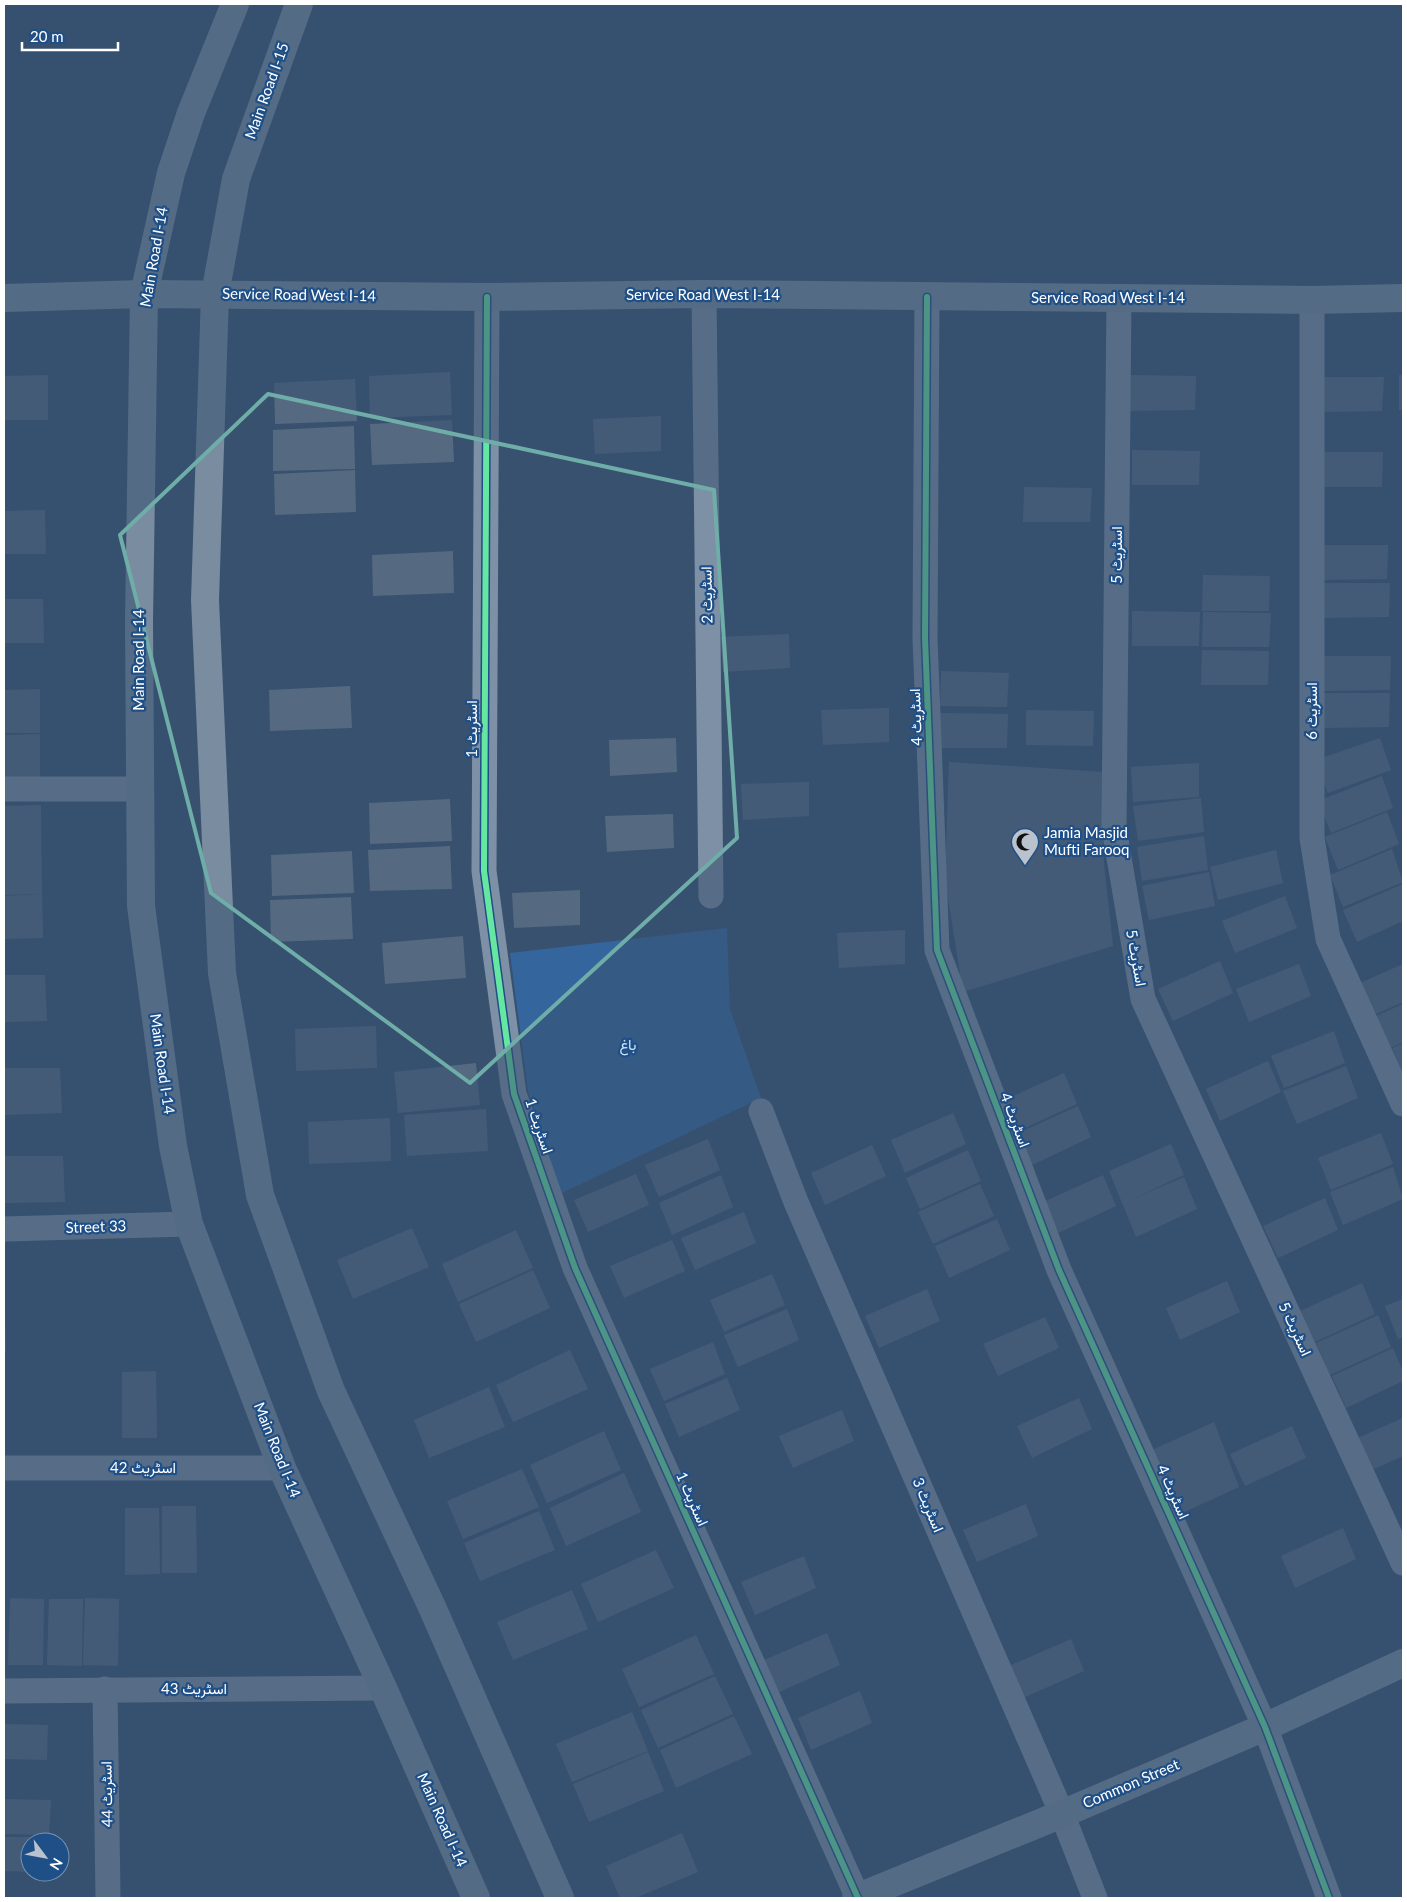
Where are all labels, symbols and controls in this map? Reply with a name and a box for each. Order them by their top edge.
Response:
scale bar [22,20,119,52]
text: 20 m [30,27,64,45]
street label: Main Road I-15 [240,40,292,141]
street label: Main Road I-14 [135,205,171,308]
street label: Service Road West I-14 [222,284,376,304]
street label: Service Road West I-14 [626,285,780,303]
street label: Service Road West I-14 [1031,288,1185,306]
street label: اسٹریٹ 5 [1107,526,1126,584]
street label: اسٹریٹ 2 [697,566,716,624]
street label: Main Road I-14 [129,609,147,711]
street label: اسٹریٹ 6 [1302,682,1321,740]
street label: اسٹریٹ 4 [905,688,926,746]
street label: اسٹریٹ 1 [462,700,481,758]
place label: Jamia Masjid Mufti Farooq [1044,823,1129,858]
mosque icon: Jamia Masjid Mufti Farooq [1010,827,1040,866]
street label: اسٹریٹ 5 [1122,928,1151,988]
street label: Main Road I-14 [147,1012,179,1116]
park label: باغ [620,1035,636,1056]
street label: اسٹریٹ 4 [996,1090,1035,1150]
street label: اسٹریٹ 1 [521,1096,558,1156]
street label: Street 33 [65,1216,127,1236]
street label: اسٹریٹ 5 [1275,1299,1316,1359]
street label: Main Road I-14 [251,1399,305,1500]
street label: اسٹریٹ 42 [110,1458,176,1477]
street label: اسٹریٹ 4 [1153,1462,1194,1522]
street label: اسٹریٹ 1 [672,1469,713,1529]
street label: اسٹریٹ 3 [909,1475,948,1535]
street label: اسٹریٹ 43 [161,1679,227,1698]
street label: Common Street [1080,1754,1182,1812]
street label: اسٹریٹ 44 [96,1761,117,1827]
street label: Main Road I-14 [414,1770,472,1870]
north arrow [20,1832,70,1882]
text: N [46,1855,67,1873]

